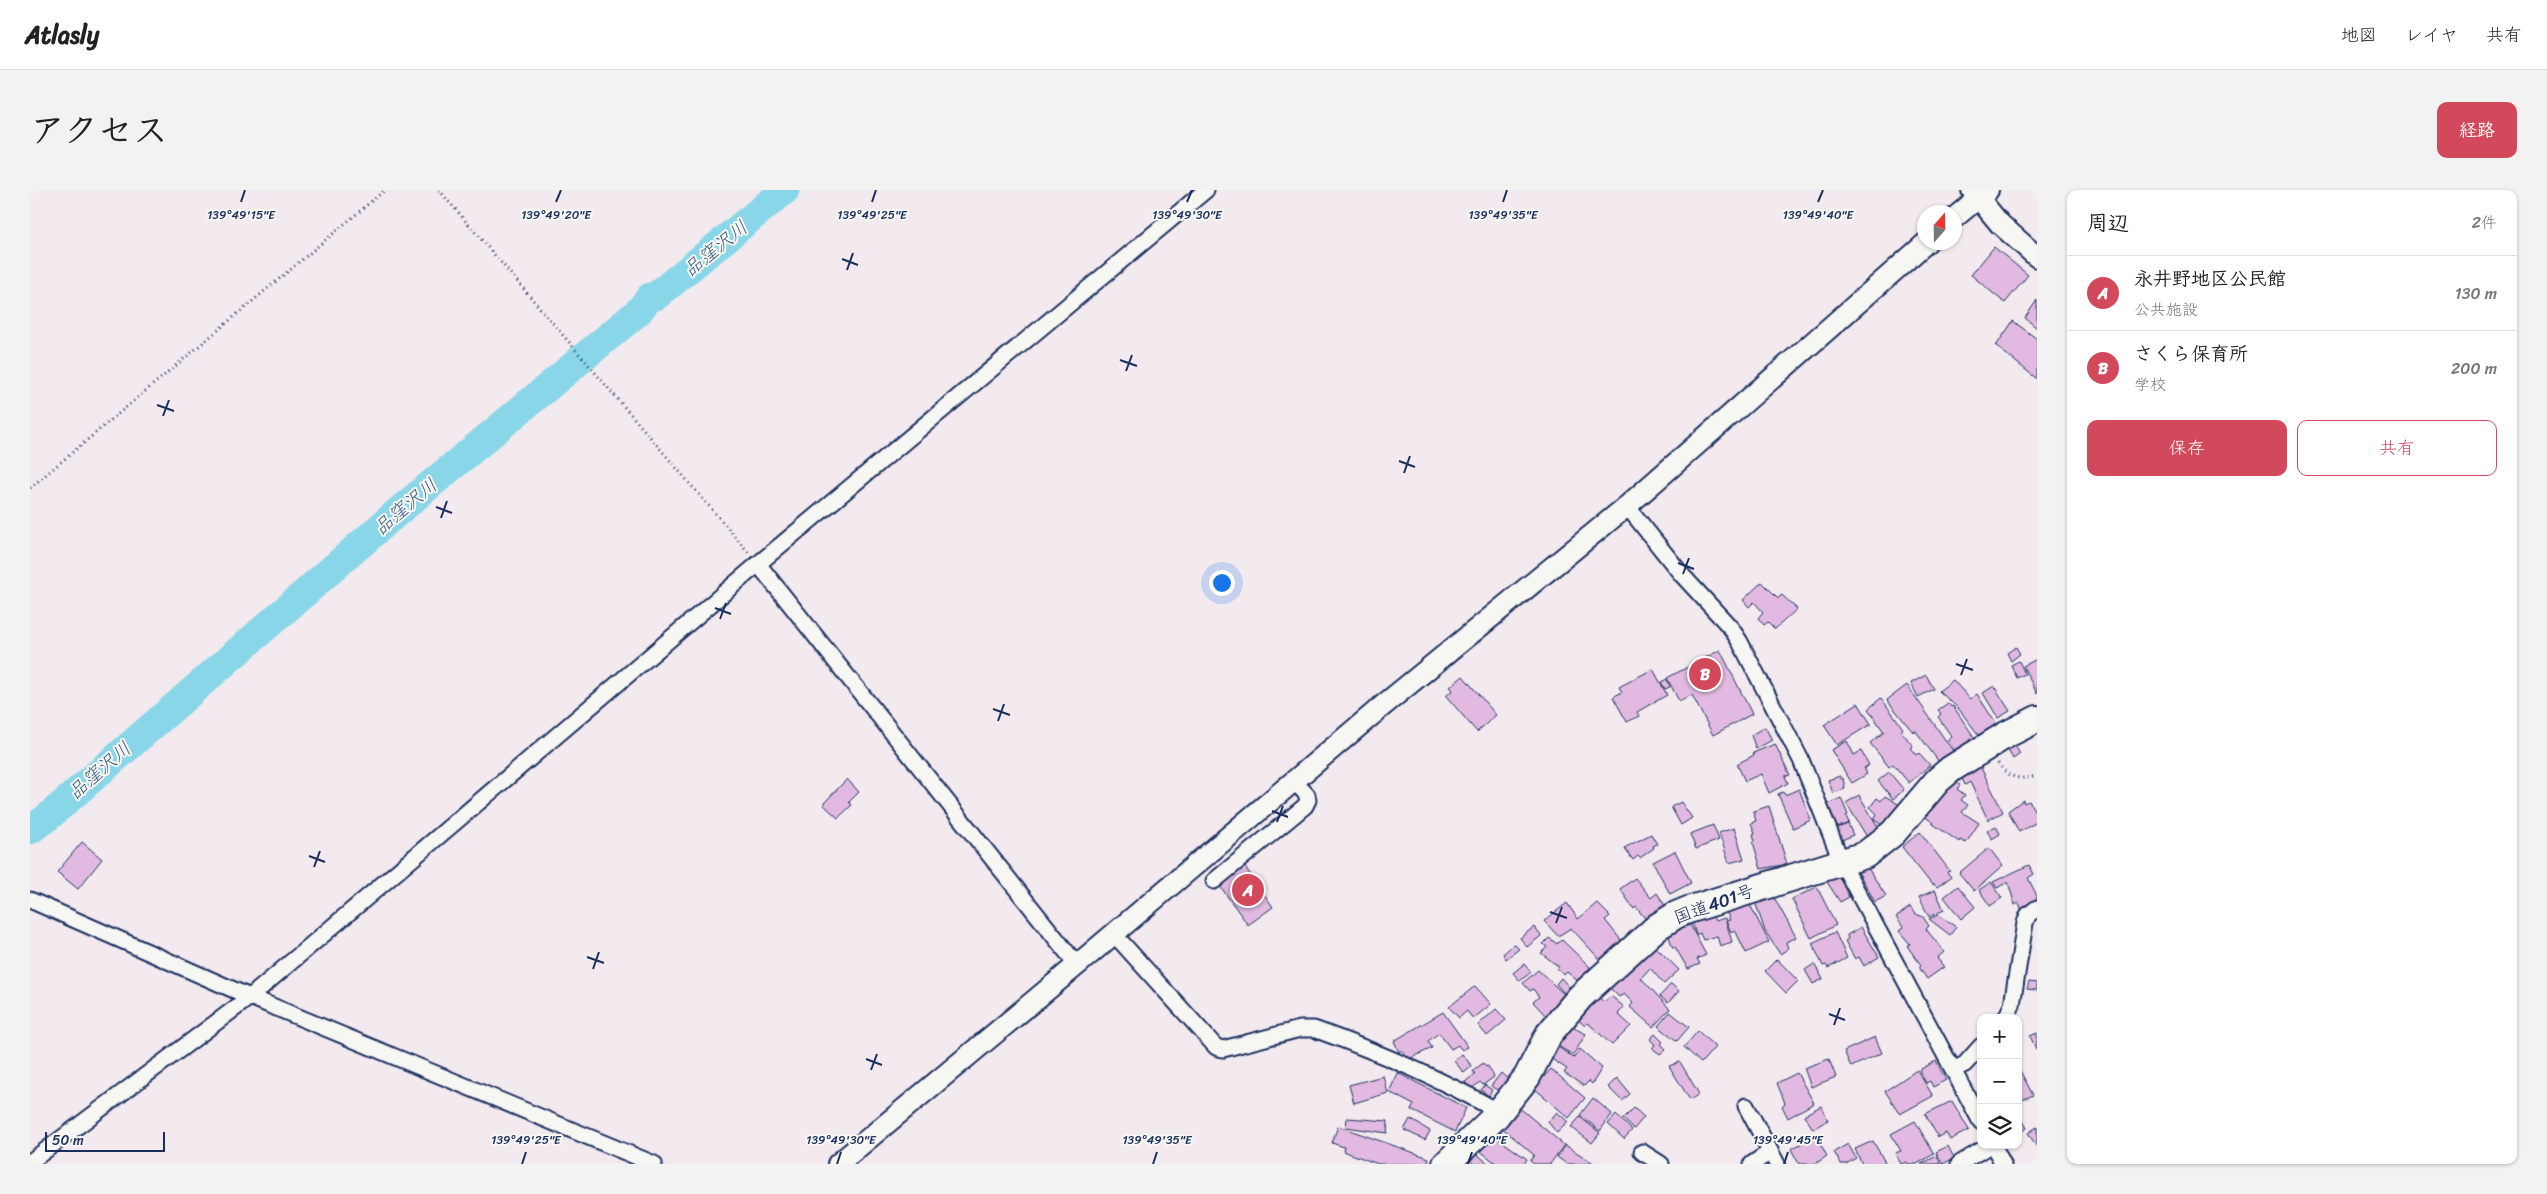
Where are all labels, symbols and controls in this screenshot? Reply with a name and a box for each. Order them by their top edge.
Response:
text: Atlasly [25,14,99,56]
text: 地図 [2341,19,2377,51]
text: レイヤ [2405,19,2458,51]
text: 共有 [2486,19,2522,51]
text: アクセス [30,99,168,161]
button: 経路 [2437,102,2517,158]
text: 139°49'15"E [207,204,276,226]
text: 139°49'20"E [521,204,592,226]
text: 139°49'25"E [837,204,908,226]
text: 139°49'30"E [1152,204,1223,226]
text: 139°49'35"E [1468,204,1539,226]
text: 139°49'40"E [1783,204,1854,226]
text: 周辺 [2087,204,2129,242]
north arrow [1917,205,1962,250]
text: 2件 [2472,208,2497,237]
water label: 品窪沢川 [675,212,755,285]
text: 永井野地区公民館 [2134,262,2286,295]
text: A [2098,279,2108,308]
text: 130 m [2455,279,2497,308]
text: 公共施設 [2134,295,2198,324]
text: さくら保育所 [2134,337,2248,370]
text: B [2098,354,2108,383]
text: 200 m [2451,354,2497,383]
text: 学校 [2134,370,2166,399]
button: 保存 [2087,420,2287,476]
button: 共有 [2297,420,2497,476]
water label: 品窪沢川 [366,469,445,543]
your location [1209,570,1235,596]
pin: B [1689,655,1721,693]
water label: 品窪沢川 [60,733,139,808]
pin: A [1232,871,1264,909]
street label: 国道401号 [1669,875,1759,933]
map controls [1977,1014,2022,1149]
button: + [1977,1014,2022,1059]
button: − [1977,1059,2022,1104]
button: layers [1977,1104,2022,1149]
text: 50 m [52,1128,84,1153]
scale bar [45,1129,165,1152]
text: 139°49'25"E [491,1129,562,1151]
text: 139°49'30"E [806,1129,877,1151]
text: 139°49'35"E [1122,1129,1193,1151]
text: 139°49'40"E [1437,1129,1508,1151]
text: 139°49'45"E [1753,1129,1824,1151]

